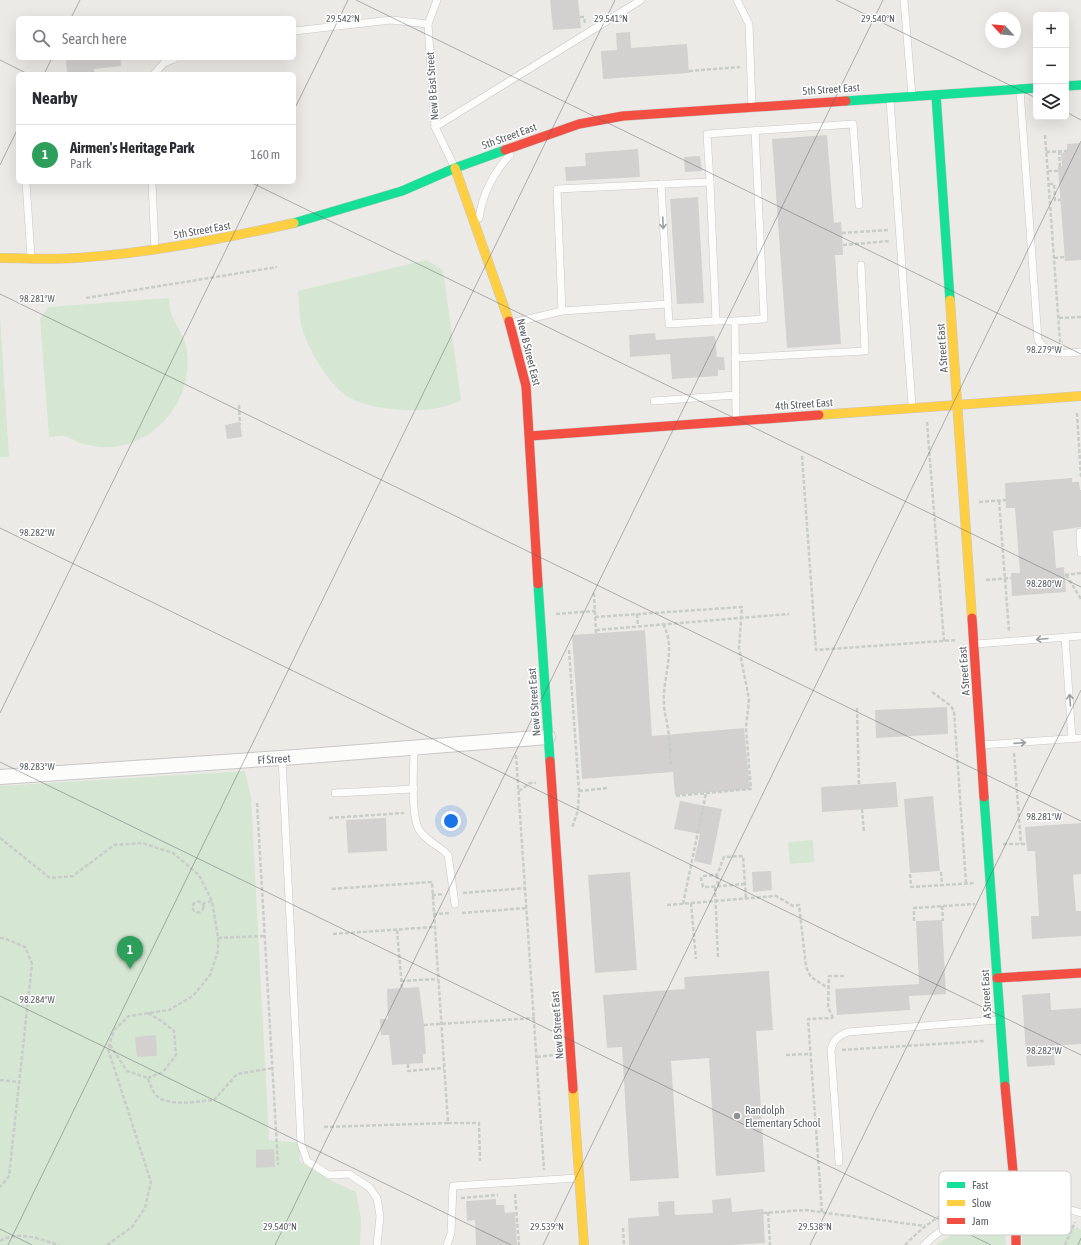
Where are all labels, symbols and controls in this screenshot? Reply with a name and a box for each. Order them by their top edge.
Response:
north arrow [985,12,1021,48]
map controls [1033,12,1069,120]
button: + [1033,12,1069,48]
text: 29.542°N [326,13,360,24]
text: 29.541°N [594,13,628,24]
text: 29.540°N [861,13,895,24]
search box [16,16,296,60]
icon: search [30,27,52,49]
text: Search here [62,30,127,47]
button: − [1033,48,1069,84]
street label: New B East Street [424,51,440,121]
street label: 5th Street East [802,81,860,97]
button: layers [1033,84,1069,120]
text: Nearby [32,88,78,108]
street label: 5th Street East [480,120,538,152]
text: Airmen's Heritage Park [70,139,194,156]
text: 1 [42,147,48,162]
text: 160 m [251,147,280,162]
text: Park [70,156,92,171]
one-way arrow [660,216,667,229]
street label: 5th Street East [173,219,231,241]
text: 98.281°W [19,293,55,304]
street label: New B Street East [515,317,543,387]
street label: A Street East [934,323,950,373]
text: 98.279°W [1026,344,1062,355]
street label: 4th Street East [775,396,833,412]
text: 98.282°W [19,527,55,538]
text: 98.280°W [1026,578,1062,589]
one-way arrow [1036,635,1049,642]
street label: A Street East [956,646,972,696]
street label: New B Street East [526,667,542,737]
one-way arrow [1066,694,1073,707]
one-way arrow [1013,739,1026,746]
street label: Ff Street [257,752,291,766]
text: 98.283°W [19,761,55,772]
your location [441,811,461,831]
text: 98.281°W [1026,811,1062,822]
pin: 1 [117,936,143,969]
street label: A Street East [979,969,993,1019]
street label: New B Street East [549,990,565,1060]
text: 98.284°W [19,994,55,1005]
text: 98.282°W [1026,1045,1062,1056]
place label: Randolph Elementary School [745,1104,821,1129]
marker: Randolph Elementary School [732,1111,742,1121]
legend [939,1171,1071,1235]
text: Fast [972,1179,988,1191]
text: Slow [972,1197,991,1209]
text: Jam [972,1215,989,1227]
text: 29.540°N [263,1221,297,1232]
text: 29.539°N [530,1221,564,1232]
text: 29.538°N [798,1221,832,1232]

